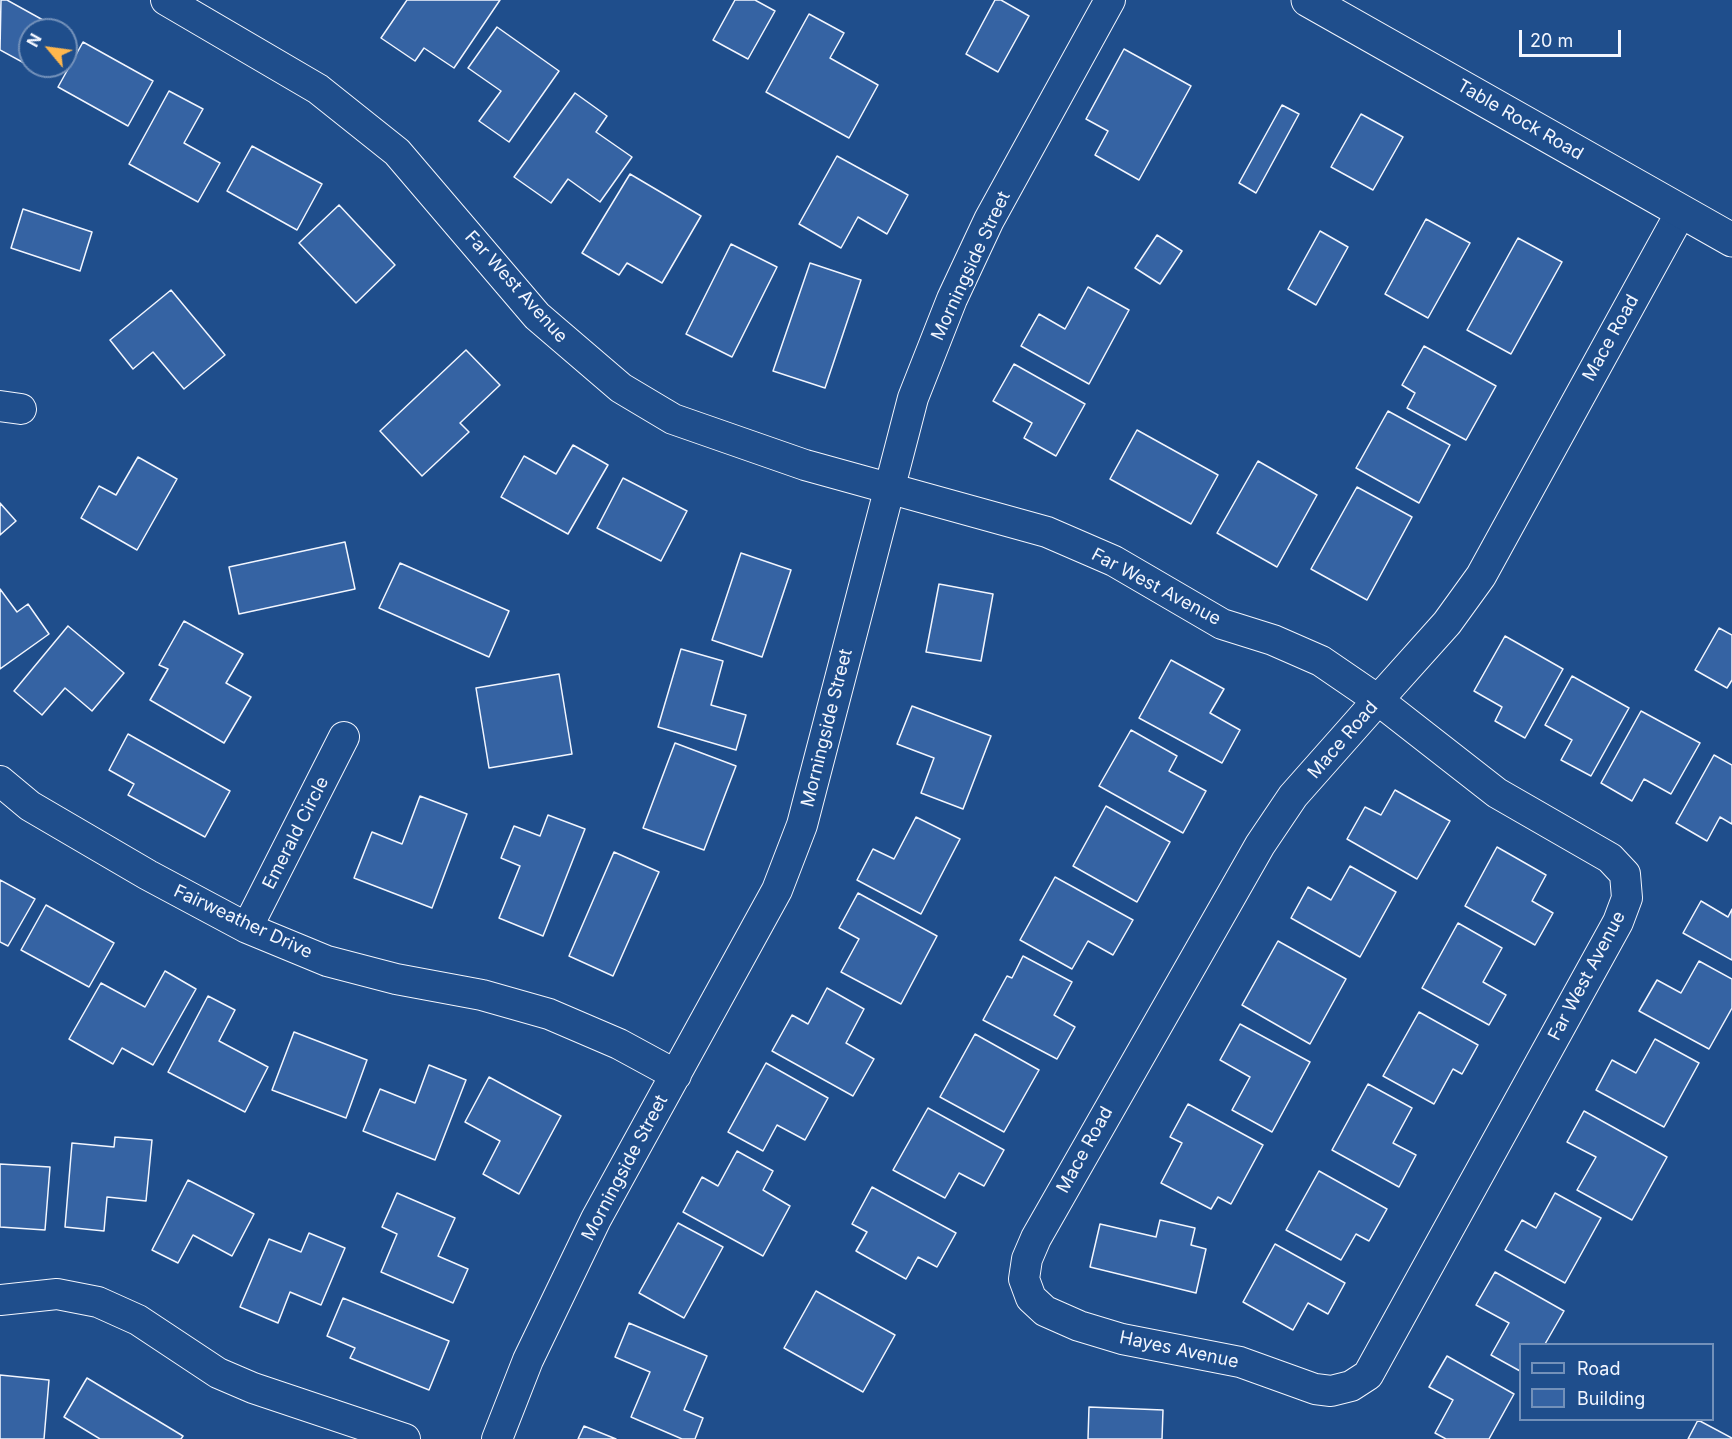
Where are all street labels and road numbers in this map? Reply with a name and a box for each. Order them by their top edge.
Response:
street label: Table Rock Road [1453,75,1587,165]
street label: Morningside Street [927,188,1015,344]
street label: Far West Avenue [460,227,572,347]
street label: Mace Road [1578,291,1644,385]
street label: Far West Avenue [1088,544,1224,630]
street label: Morningside Street [797,647,857,809]
street label: Mace Road [1303,697,1383,783]
street label: Emerald Circle [258,773,334,893]
street label: Fairweather Drive [170,880,316,964]
street label: Far West Avenue [1544,908,1630,1044]
street label: Morningside Street [577,1091,673,1245]
street label: Mace Road [1052,1103,1118,1197]
street label: Hayes Avenue [1117,1327,1241,1373]

